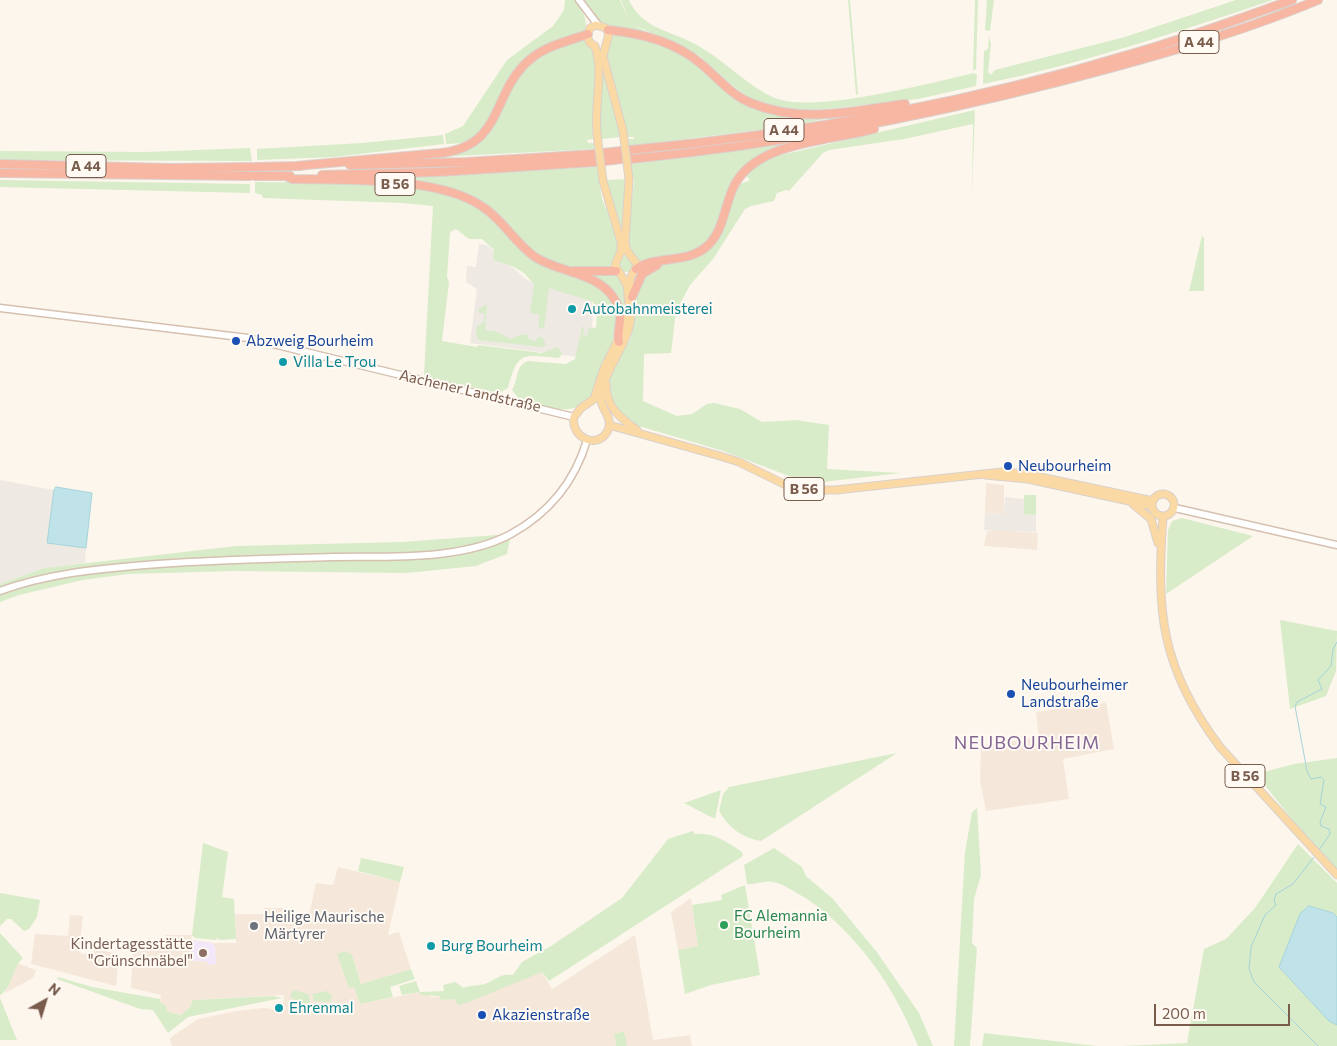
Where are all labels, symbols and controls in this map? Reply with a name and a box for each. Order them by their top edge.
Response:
road number: A 44 [1179,31,1219,54]
road number: A 44 [764,118,804,142]
road number: A 44 [66,154,106,178]
road number: B 56 [375,172,415,195]
place label: Autobahnmeisterei [582,300,713,318]
marker: Autobahnmeisterei [566,303,578,315]
place label: Abzweig Bourheim [246,332,374,350]
marker: Abzweig Bourheim [230,335,242,347]
place label: Villa Le Trou [293,353,376,371]
marker: Villa Le Trou [277,356,289,368]
street label: Aachener Landstraße [398,366,542,416]
place label: Neubourheim [1018,457,1111,475]
marker: Neubourheim [1002,460,1014,472]
road number: B 56 [784,478,824,500]
place label: Neubourheimer Landstraße [1021,676,1128,711]
marker: Neubourheimer Landstraße [1005,688,1017,700]
district label: NEUBOURHEIM [952,732,1102,754]
road number: B 56 [1225,764,1265,788]
place label: FC Alemannia Bourheim [734,907,828,942]
place label: Heilige Maurische Märtyrer [264,908,384,943]
marker: FC Alemannia Bourheim [718,919,730,931]
marker: Heilige Maurische Märtyrer [248,920,260,932]
place label: Kindertagesstätte "Grünschnäbel" [70,935,193,970]
place label: Burg Bourheim [441,937,543,955]
marker: Burg Bourheim [425,940,437,952]
marker: Kindertagesstätte "Grünschnäbel" [197,947,209,959]
north arrow [20,976,70,1026]
text: N [45,979,64,999]
scale bar [1157,994,1293,1026]
place label: Ehrenmal [289,999,353,1017]
marker: Ehrenmal [273,1002,285,1014]
text: 200 m [1162,1004,1206,1022]
place label: Akazienstraße [492,1006,590,1024]
marker: Akazienstraße [476,1009,488,1021]

